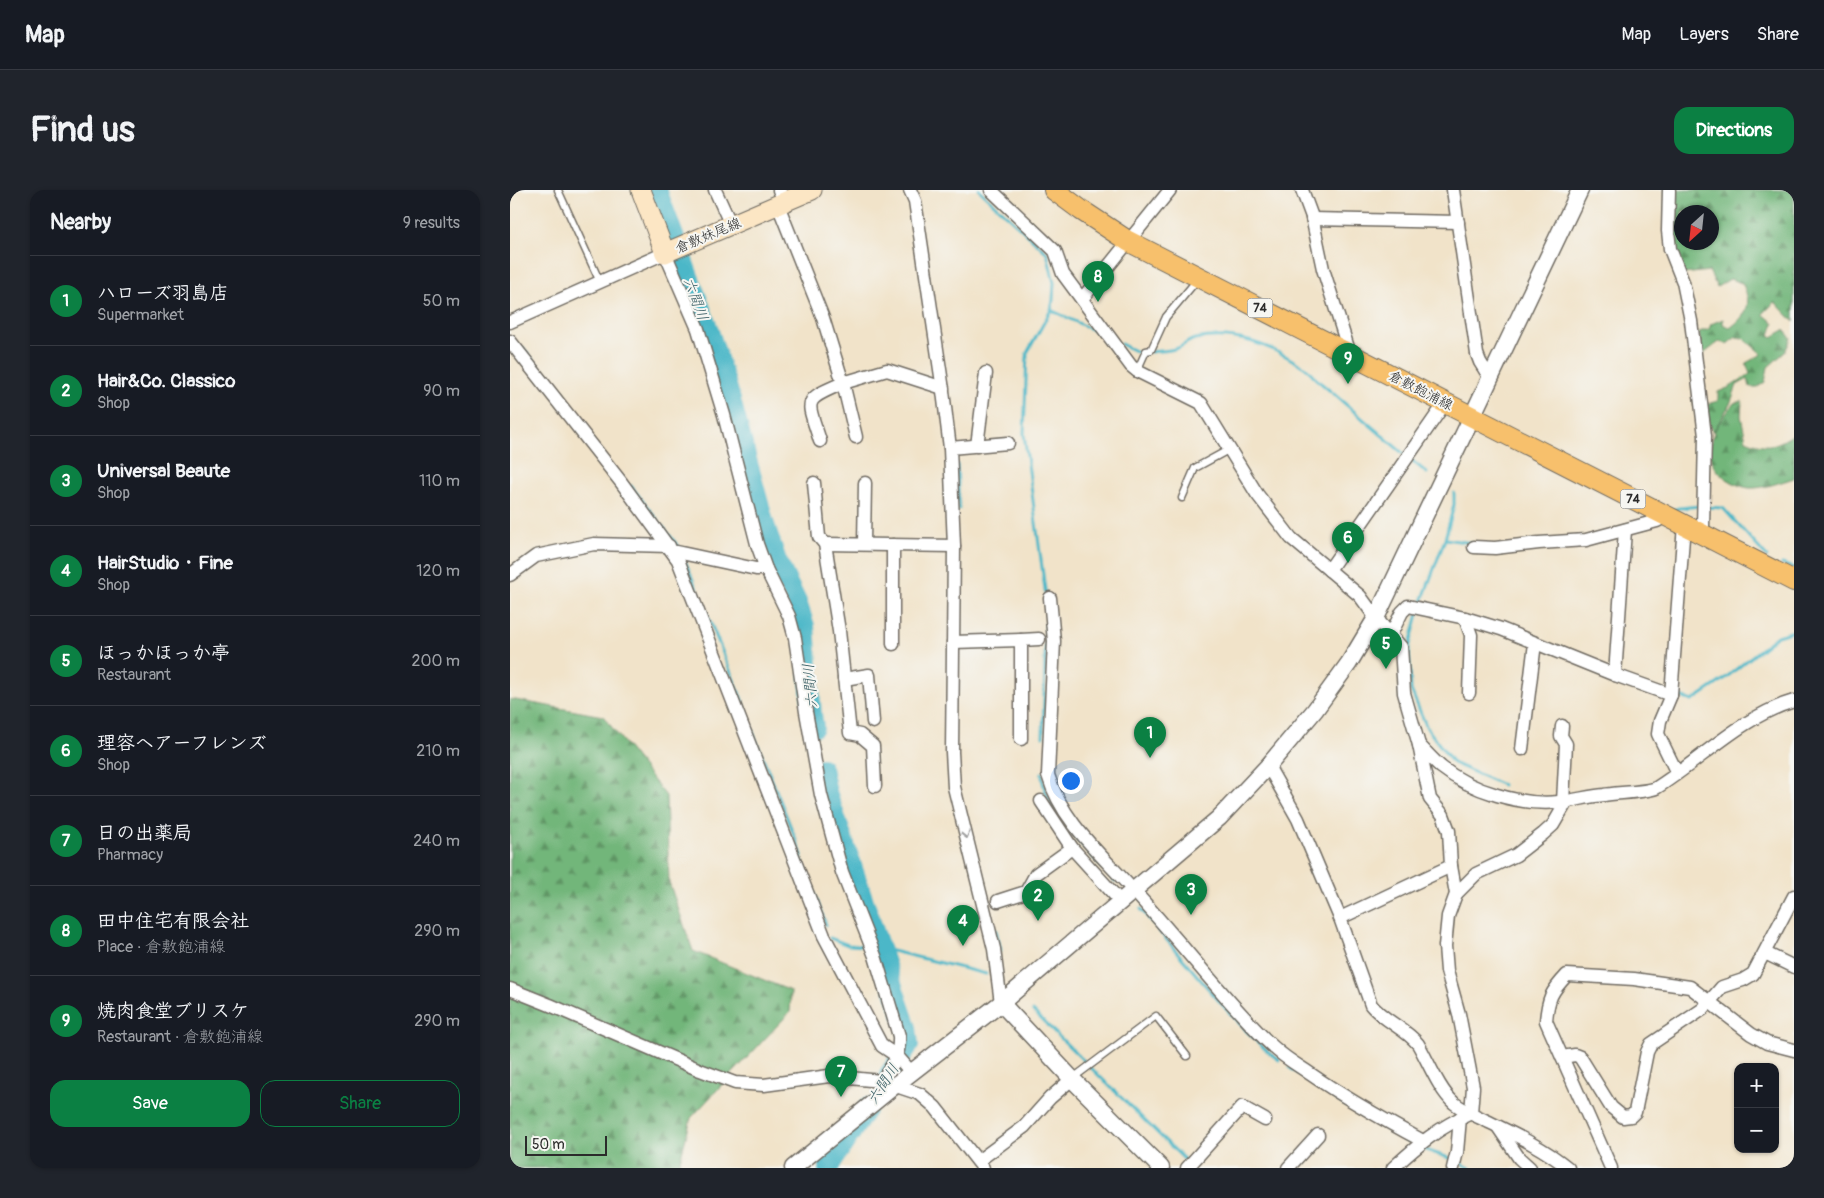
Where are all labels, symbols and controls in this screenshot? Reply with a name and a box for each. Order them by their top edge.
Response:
text: Map [25,20,65,49]
text: Map [1622,23,1651,46]
text: Layers [1679,23,1729,46]
text: Share [1757,23,1799,46]
button: Directions [1674,107,1794,154]
text: Find us [30,108,135,152]
north arrow [1674,205,1719,250]
text: Nearby [50,209,111,236]
text: 9 results [403,213,460,233]
street label: 倉敷妹尾線 [673,214,744,257]
pin: 8 [1082,261,1114,302]
water label: 六間川 [679,275,712,324]
text: ハローズ羽島店 [97,281,228,305]
text: 1 [63,291,69,311]
text: 50 m [423,291,460,311]
road number: 74 [1248,299,1272,318]
text: Supermarket [97,305,184,325]
pin: 9 [1332,343,1364,384]
street label: 倉敷飽浦線 [1386,367,1456,414]
text: Hair&Co. Classico [97,369,235,393]
text: 2 [62,381,70,401]
text: 90 m [423,381,460,401]
text: Shop [97,393,130,413]
text: Universal Beaute [97,459,230,483]
text: 3 [62,471,70,491]
text: 110 m [419,471,460,491]
text: Shop [97,483,130,503]
road number: 74 [1620,490,1646,508]
pin: 6 [1332,522,1364,563]
text: HairStudio・Fine [97,551,233,575]
text: 4 [61,561,71,581]
text: 120 m [416,561,460,581]
text: Shop [97,575,130,595]
pin: 5 [1370,628,1402,669]
text: ほっかほっか亭 [97,641,230,665]
text: 5 [62,651,70,671]
text: 200 m [412,651,460,671]
water label: 六間川 [799,663,822,709]
text: Restaurant [97,665,171,685]
pin: 1 [1134,717,1166,758]
text: 理容ヘアーフレンズ [97,731,266,755]
text: 6 [61,741,71,761]
text: 210 m [416,741,460,761]
text: Shop [97,755,130,775]
your location [1058,768,1084,794]
text: 日の出薬局 [97,821,192,845]
one-way arrow [960,830,971,839]
text: 7 [62,831,70,851]
text: 240 m [413,831,460,851]
text: Pharmacy [97,845,163,865]
pin: 3 [1175,874,1207,915]
pin: 2 [1022,880,1054,921]
pin: 4 [947,905,979,946]
text: 田中住宅有限会社 [97,909,249,933]
text: 8 [62,921,70,941]
text: 290 m [414,921,460,941]
text: Place · 倉敷飽浦線 [97,937,225,957]
text: 焼肉食堂ブリスケ [97,999,249,1023]
text: 9 [62,1011,70,1031]
text: 290 m [414,1011,460,1031]
text: Restaurant · 倉敷飽浦線 [97,1027,263,1047]
pin: 7 [825,1056,857,1097]
water label: 六間川 [863,1060,904,1108]
map controls [1734,1063,1779,1153]
button: + [1734,1063,1779,1108]
button: Save [50,1080,250,1127]
button: Share [260,1080,460,1127]
button: − [1734,1108,1779,1153]
scale bar [525,1133,608,1156]
text: 50 m [532,1136,565,1153]

